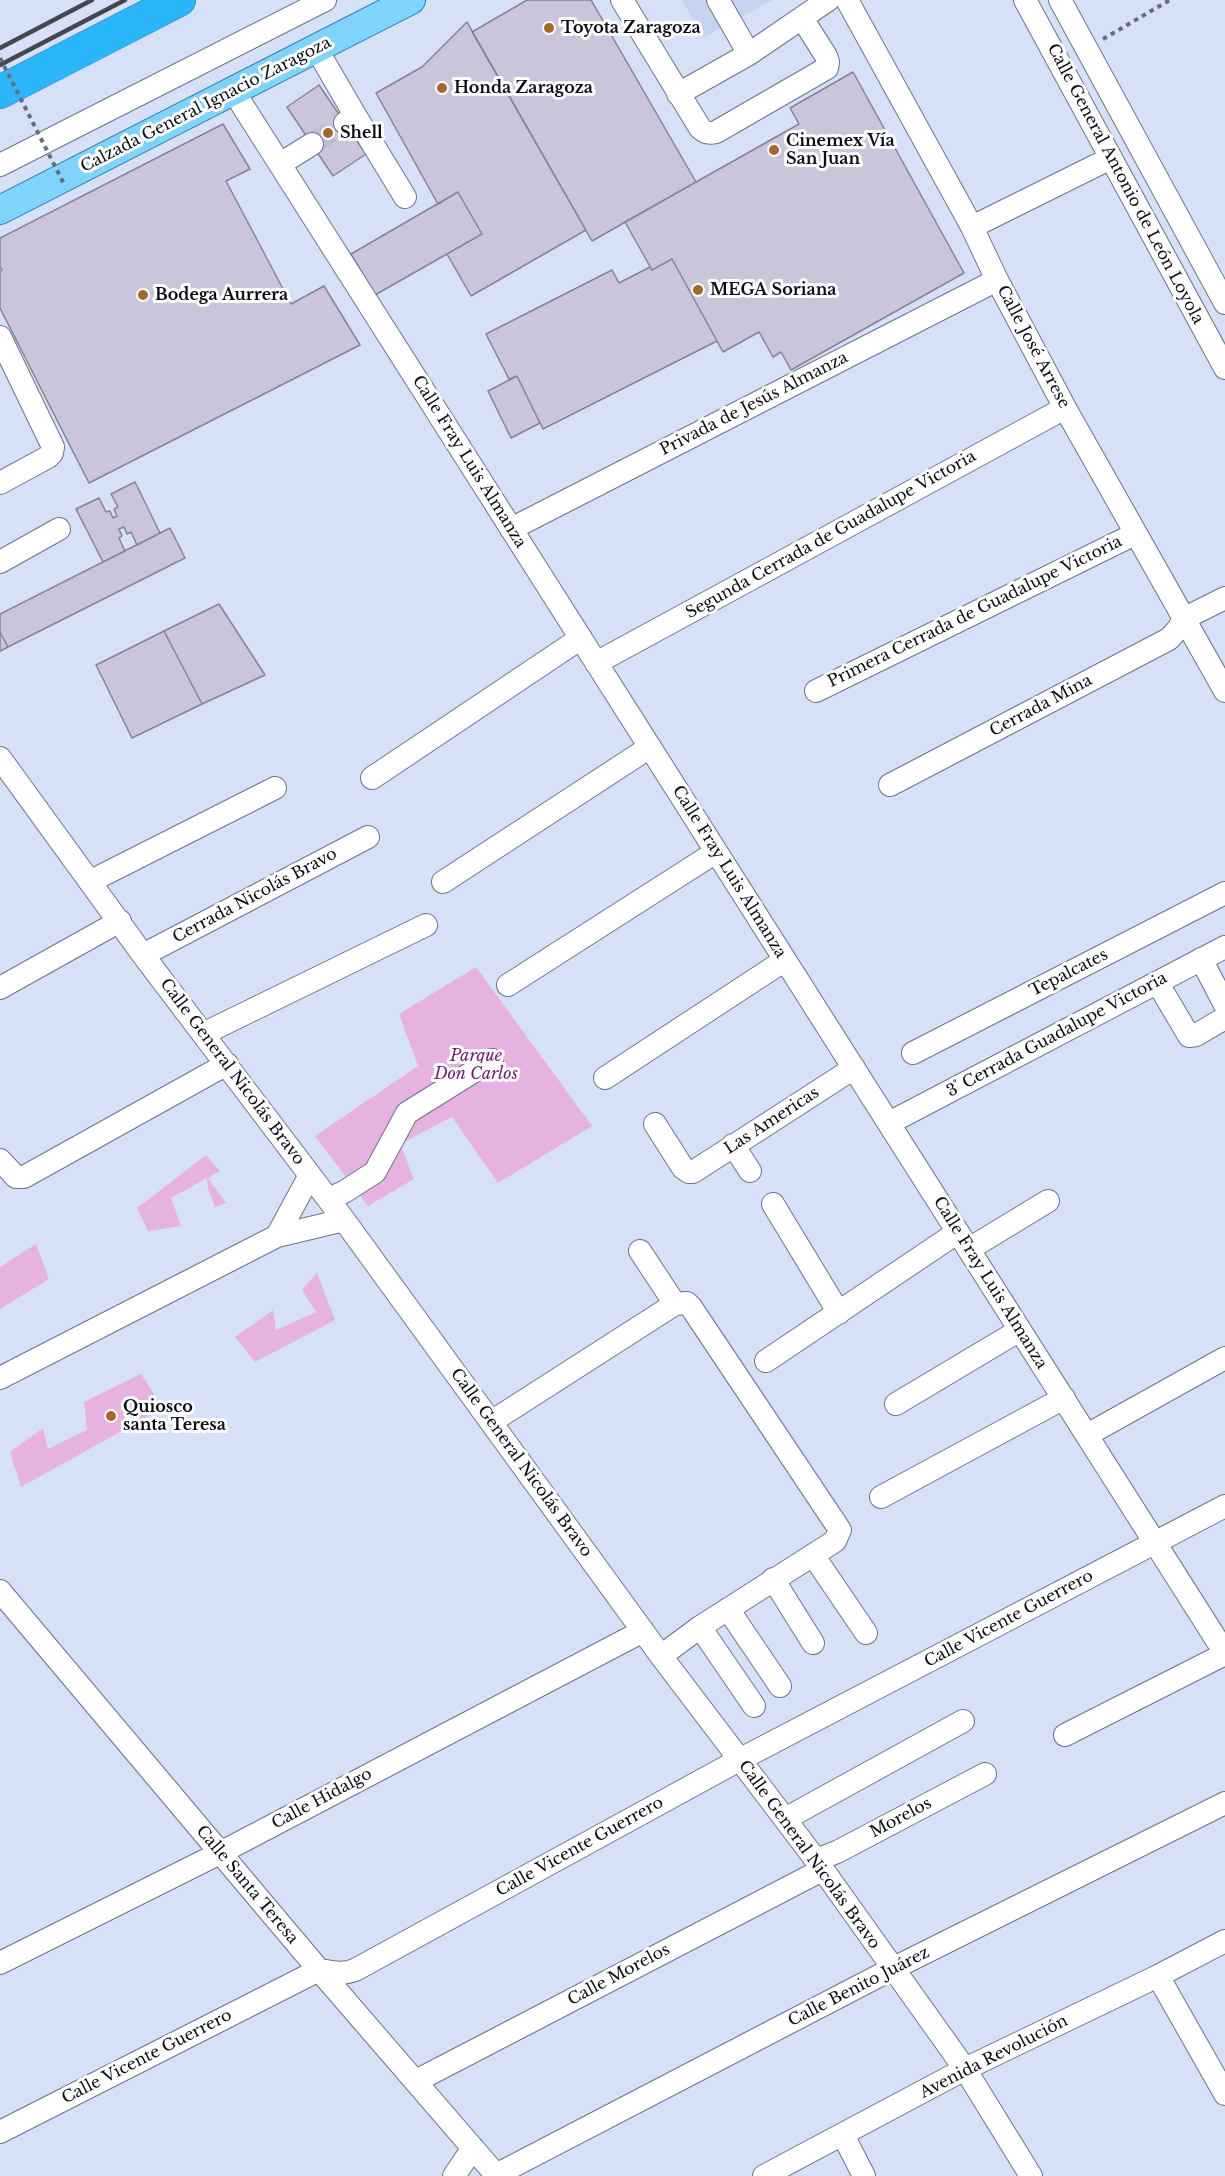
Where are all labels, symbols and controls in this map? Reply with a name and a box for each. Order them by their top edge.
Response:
place label: Toyota Zaragoza [561,18,701,38]
marker: Toyota Zaragoza [542,21,556,35]
street label: Calzada General Ignacio Zaragoza [77,33,335,177]
street label: Calle General Antonio de León Loyola [1043,41,1207,327]
place label: Honda Zaragoza [454,78,593,98]
marker: Honda Zaragoza [435,81,449,95]
place label: Shell [340,123,383,143]
marker: Shell [321,126,335,140]
place label: Cinemex Vía San Juan [786,131,895,169]
marker: Cinemex Vía San Juan [767,143,781,157]
place label: MEGA Soriana [710,280,836,300]
street label: Calle José Arrese [993,282,1073,412]
marker: MEGA Soriana [691,283,705,297]
place label: Bodega Aurrera [155,285,288,305]
marker: Bodega Aurrera [136,288,150,302]
street label: Privada de Jesús Almanza [657,348,851,460]
street label: Calle Fray Luis Almanza [408,372,530,552]
street label: Segunda Cerrada de Guadalupe Victoria [683,447,979,623]
street label: Primera Cerrada de Guadalupe Victoria [825,532,1125,692]
street label: Cerrada Mina [987,671,1095,741]
street label: Calle Fray Luis Almanza [668,782,790,962]
street label: Cerrada Nicolás Bravo [170,844,340,948]
street label: Tepalcates [1027,945,1111,1001]
street label: 3˚ Cerrada Guadalupe Victoria [944,969,1170,1101]
street label: Calle General Nicolás Bravo [156,975,308,1169]
park label: Parque Don Carlos [434,1046,518,1084]
street label: Las Americas [721,1083,823,1159]
street label: Calle Fray Luis Almanza [929,1193,1051,1373]
street label: Calle General Nicolás Bravo [446,1365,596,1561]
place label: Quiosco santa Teresa [123,1397,226,1435]
marker: Quiosco santa Teresa [104,1409,118,1423]
street label: Calle Vicente Guerrero [921,1566,1097,1672]
street label: Calle General Nicolás Bravo [734,1757,884,1953]
street label: Calle Hidalgo [269,1764,375,1834]
street label: Calle Vicente Guerrero [493,1793,667,1901]
street label: Morelos [867,1794,935,1842]
street label: Calle Santa Teresa [192,1822,302,1948]
street label: Calle Morelos [565,1940,673,2010]
street label: Calle Benito Juárez [785,1943,933,2031]
street label: Calle Vicente Guerrero [59,2006,235,2108]
street label: Avenida Revolución [917,2011,1071,2103]

